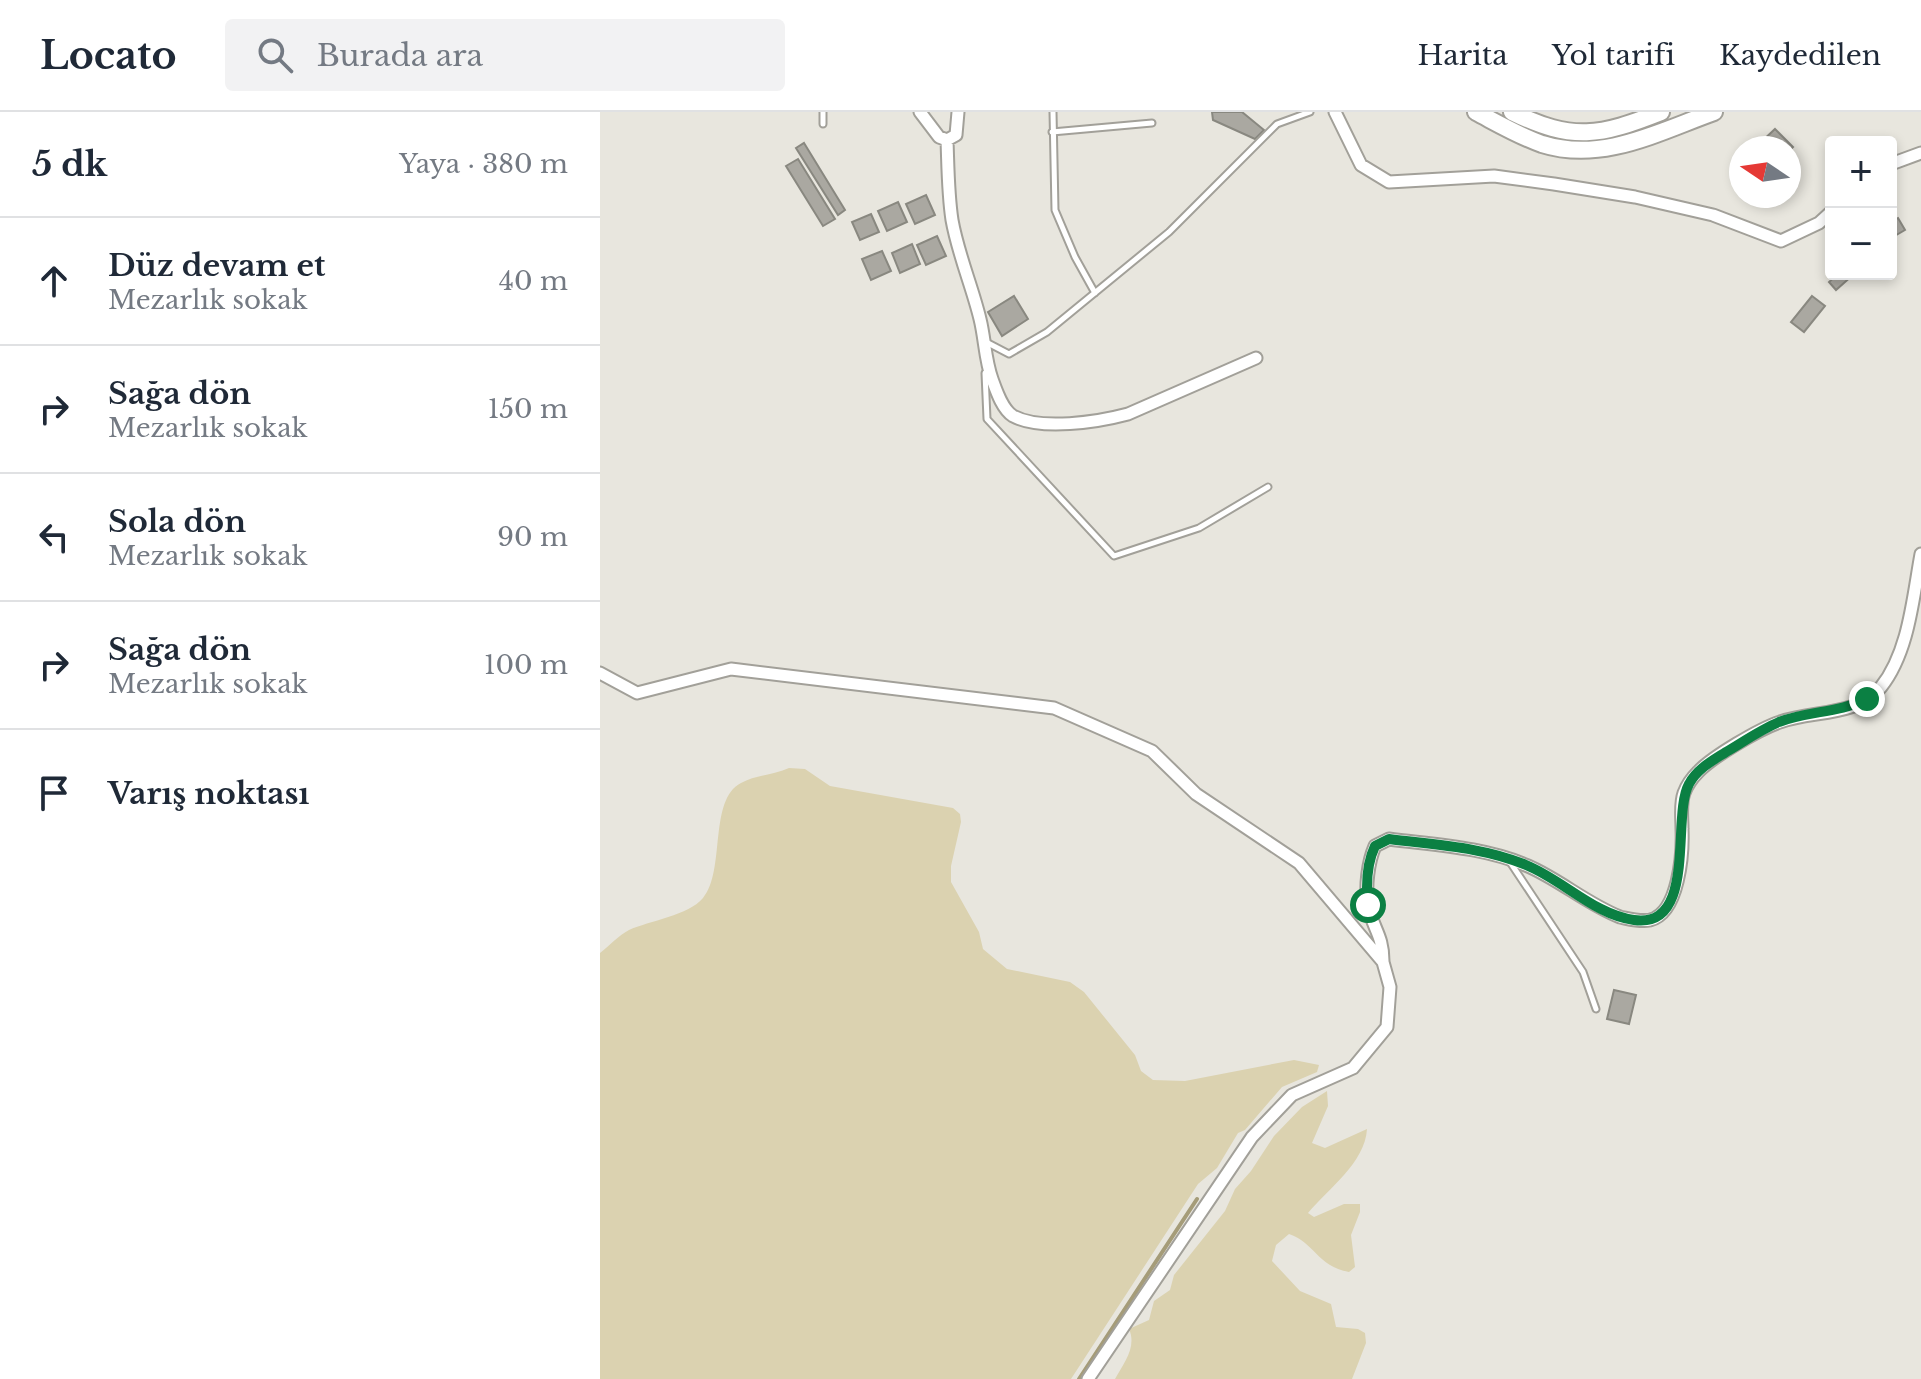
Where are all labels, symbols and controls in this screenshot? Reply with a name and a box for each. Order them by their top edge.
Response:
search box [225,19,785,91]
text: Locato [40,32,177,79]
icon: search [253,33,297,77]
text: Burada ara [317,37,483,74]
text: Harita [1417,38,1508,73]
text: Yol tarifi [1552,38,1675,73]
text: Kaydedilen [1719,38,1881,73]
north arrow [1729,136,1801,208]
map controls [1825,136,1897,280]
button: + [1825,136,1897,208]
text: 5 dk [32,143,107,185]
text: Yaya · 380 m [399,148,568,180]
button: − [1825,208,1897,280]
text: Düz devam et [108,247,326,284]
icon: ahead [32,259,76,303]
text: 40 m [499,265,568,297]
text: Mezarlık sokak [108,284,308,316]
text: Sağa dön [108,375,251,412]
icon: right [32,387,76,431]
text: 150 m [488,393,568,425]
text: Mezarlık sokak [108,412,308,444]
text: Sola dön [108,503,246,540]
icon: left [32,515,76,559]
text: 90 m [497,521,568,553]
text: Mezarlık sokak [108,540,308,572]
text: Sağa dön [108,631,251,668]
icon: right [32,643,76,687]
text: 100 m [484,649,568,681]
text: Mezarlık sokak [108,668,308,700]
route end [1849,681,1885,717]
icon: arrive [32,771,76,815]
text: Varış noktası [108,775,309,812]
route start [1350,887,1386,923]

